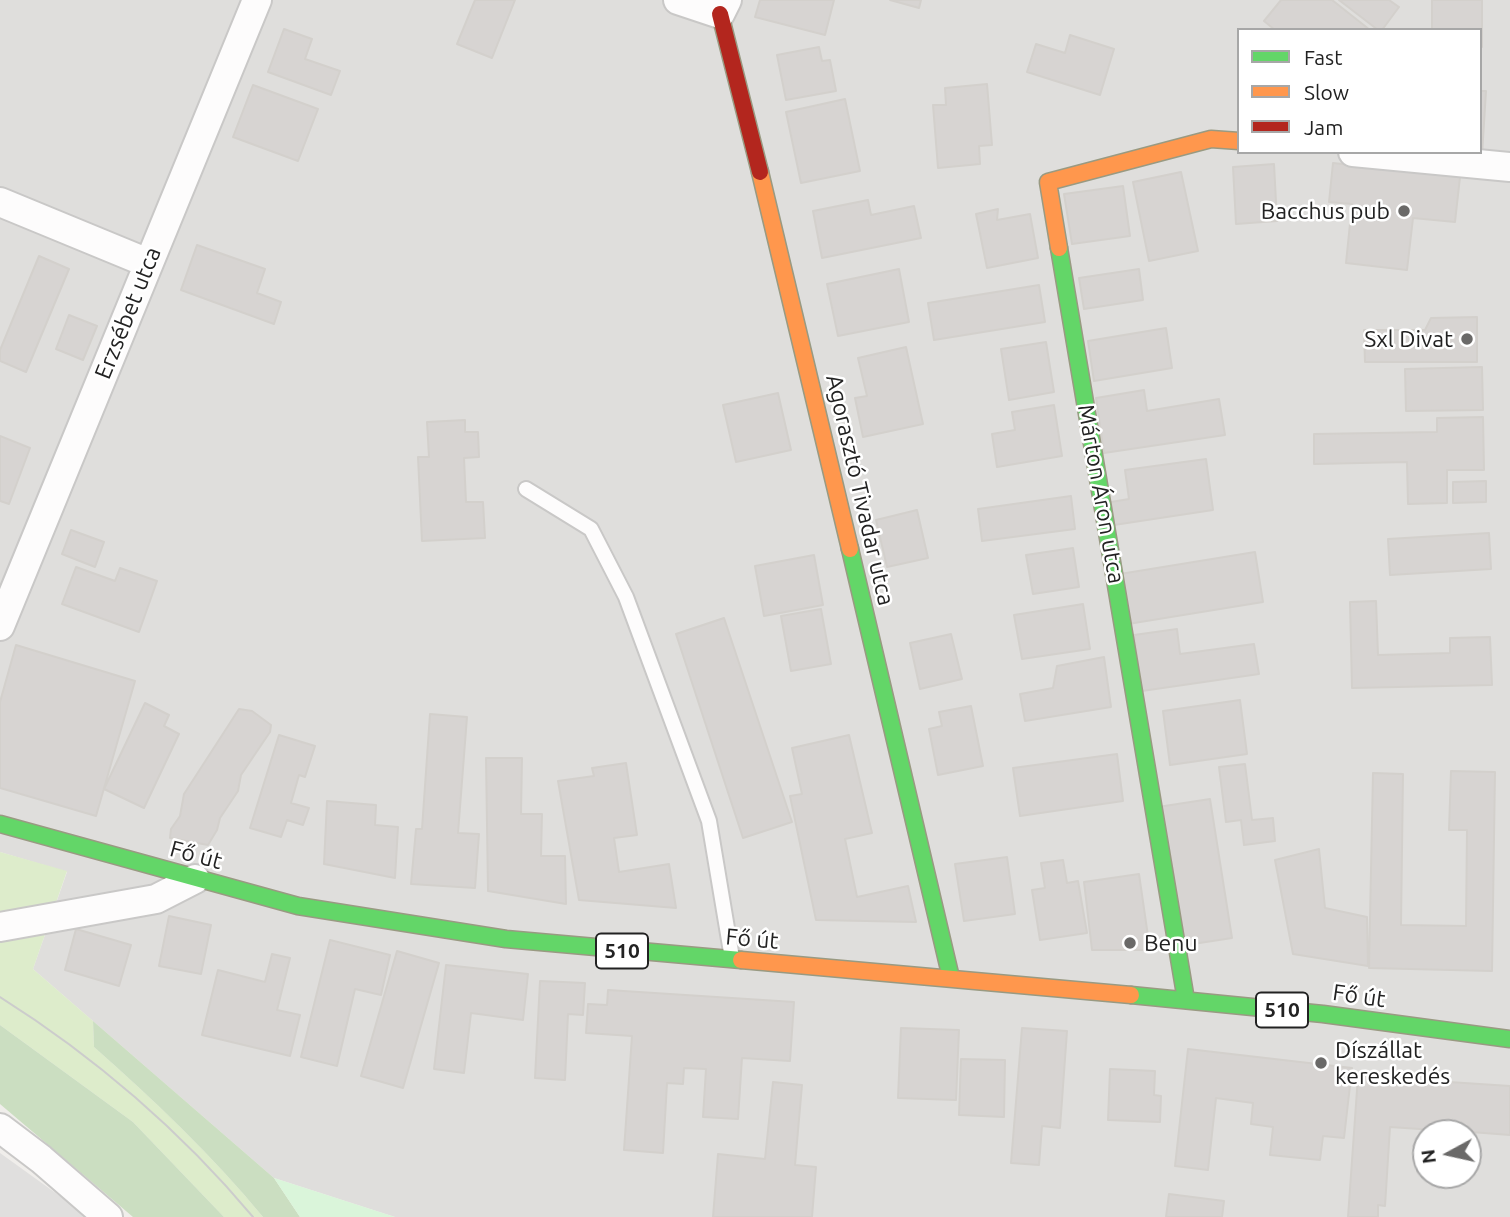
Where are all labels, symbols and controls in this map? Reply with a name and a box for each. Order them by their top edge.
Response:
legend [1237,28,1482,154]
text: Fast [1304,45,1342,69]
text: Slow [1304,80,1349,104]
text: Jam [1304,115,1343,139]
place label: Bacchus pub [1261,197,1390,225]
marker: Bacchus pub [1396,203,1412,219]
street label: Erzsébet utca [89,243,167,383]
place label: Sxl Divat [1364,325,1453,353]
marker: Sxl Divat [1459,331,1475,347]
street label: Agorasztó Tivadar utca [820,372,900,608]
street label: Márton Áron utca [1072,402,1130,586]
street label: Fő út [167,835,225,875]
street label: Fő út [724,923,780,955]
place label: Benu [1144,929,1198,957]
road number: 510 [596,934,648,968]
marker: Benu [1122,935,1138,951]
street label: Fő út [1331,979,1387,1013]
road number: 510 [1256,992,1308,1028]
place label: Díszállat kereskedés [1335,1036,1450,1090]
marker: Díszállat kereskedés [1313,1055,1329,1071]
north arrow [1412,1119,1482,1189]
text: N [1416,1148,1440,1165]

